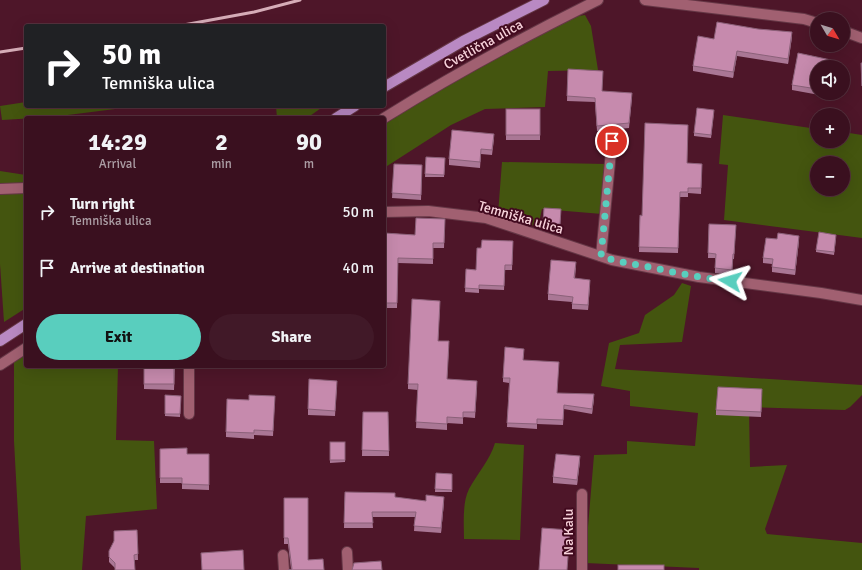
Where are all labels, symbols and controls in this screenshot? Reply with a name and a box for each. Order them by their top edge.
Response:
north arrow [810,12,850,52]
map controls [810,12,850,196]
street label: Cvetlična ulica [441,16,526,73]
text: 50 m [102,38,161,72]
icon: right [36,40,88,92]
button: sound [810,60,850,100]
text: Temniška ulica [102,72,215,94]
button: + [810,108,850,148]
pin [595,124,629,158]
text: 14:29 [88,127,147,157]
text: 2 [215,127,228,157]
text: 90 [296,127,322,157]
icon: arrive [601,130,623,152]
text: Arrival [99,156,136,172]
text: min [211,156,232,172]
text: m [304,156,314,172]
button: − [810,156,850,196]
text: Turn right [70,195,135,213]
street label: Temniška ulica [476,197,565,238]
icon: right [36,201,58,223]
text: 50 m [343,203,374,221]
text: Temniška ulica [70,213,152,229]
icon: arrive [36,257,58,279]
text: Arrive at destination [70,259,205,277]
text: 40 m [343,259,374,277]
position arrow [709,260,751,302]
button: Exit [36,314,201,360]
button: Share [209,314,374,360]
street label: Na Kalu [560,509,577,555]

